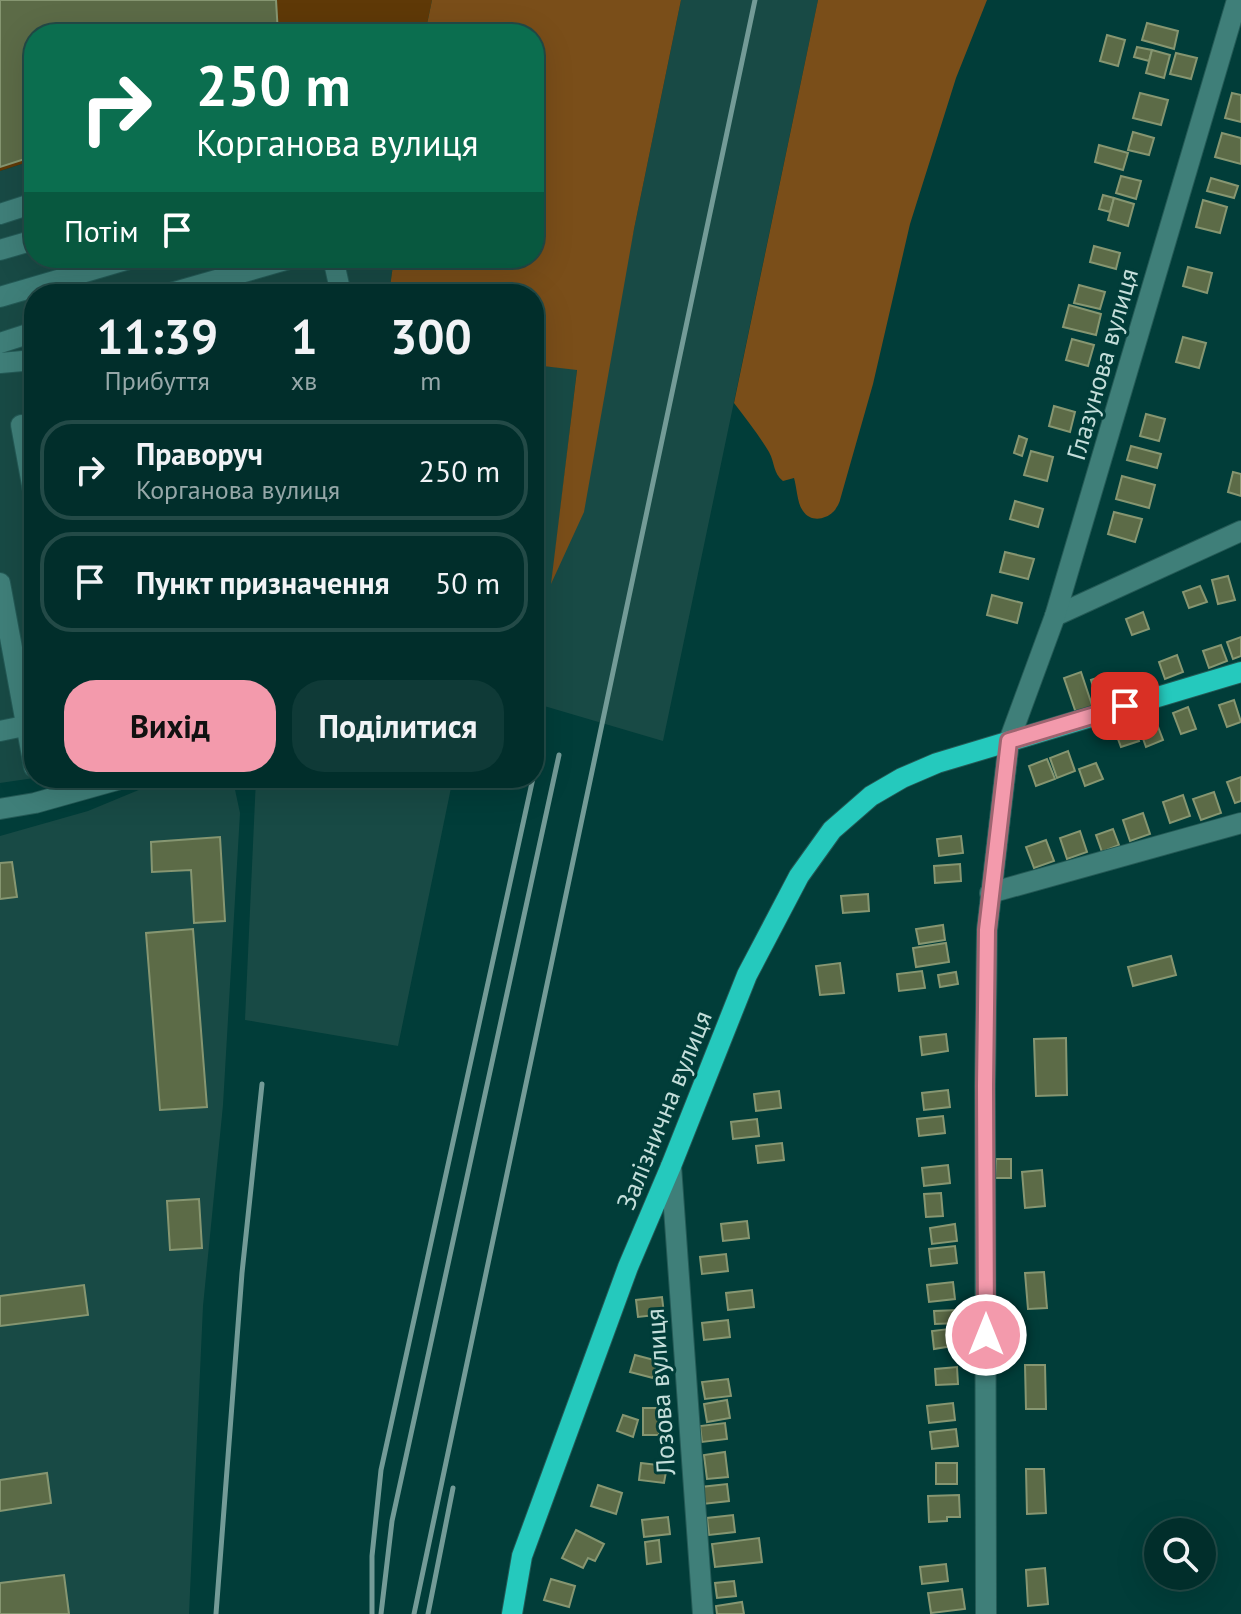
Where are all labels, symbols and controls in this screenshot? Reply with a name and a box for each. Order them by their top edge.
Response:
text: 250 m [196,49,351,121]
icon: right [64,56,168,160]
text: Корганова вулиця [196,119,479,166]
icon: arrive [155,208,199,252]
text: Потім [64,211,139,250]
street label: Глазунова вулиця [1059,264,1145,464]
text: 11:39 [96,305,218,367]
text: 1 [290,305,318,367]
text: 300 [390,305,472,367]
text: Прибуття [105,364,210,397]
text: хв [291,364,317,397]
text: m [420,364,441,397]
text: Праворуч [136,434,263,473]
icon: right [68,448,112,492]
text: 250 m [419,451,500,490]
text: Корганова вулиця [136,473,340,506]
icon: arrive [68,560,112,604]
text: Пункт призначення [136,563,390,602]
text: 50 m [435,563,500,602]
pin [1091,672,1159,740]
button: Вихід [64,680,276,772]
button: Поділитися [292,680,504,772]
icon: arrive [1103,684,1147,728]
street label: Залізнична вулиця [609,1006,719,1214]
position arrow [944,1293,1028,1377]
street label: Лозова вулиця [638,1308,682,1477]
map controls [1144,1518,1216,1590]
button: search [1144,1518,1216,1590]

